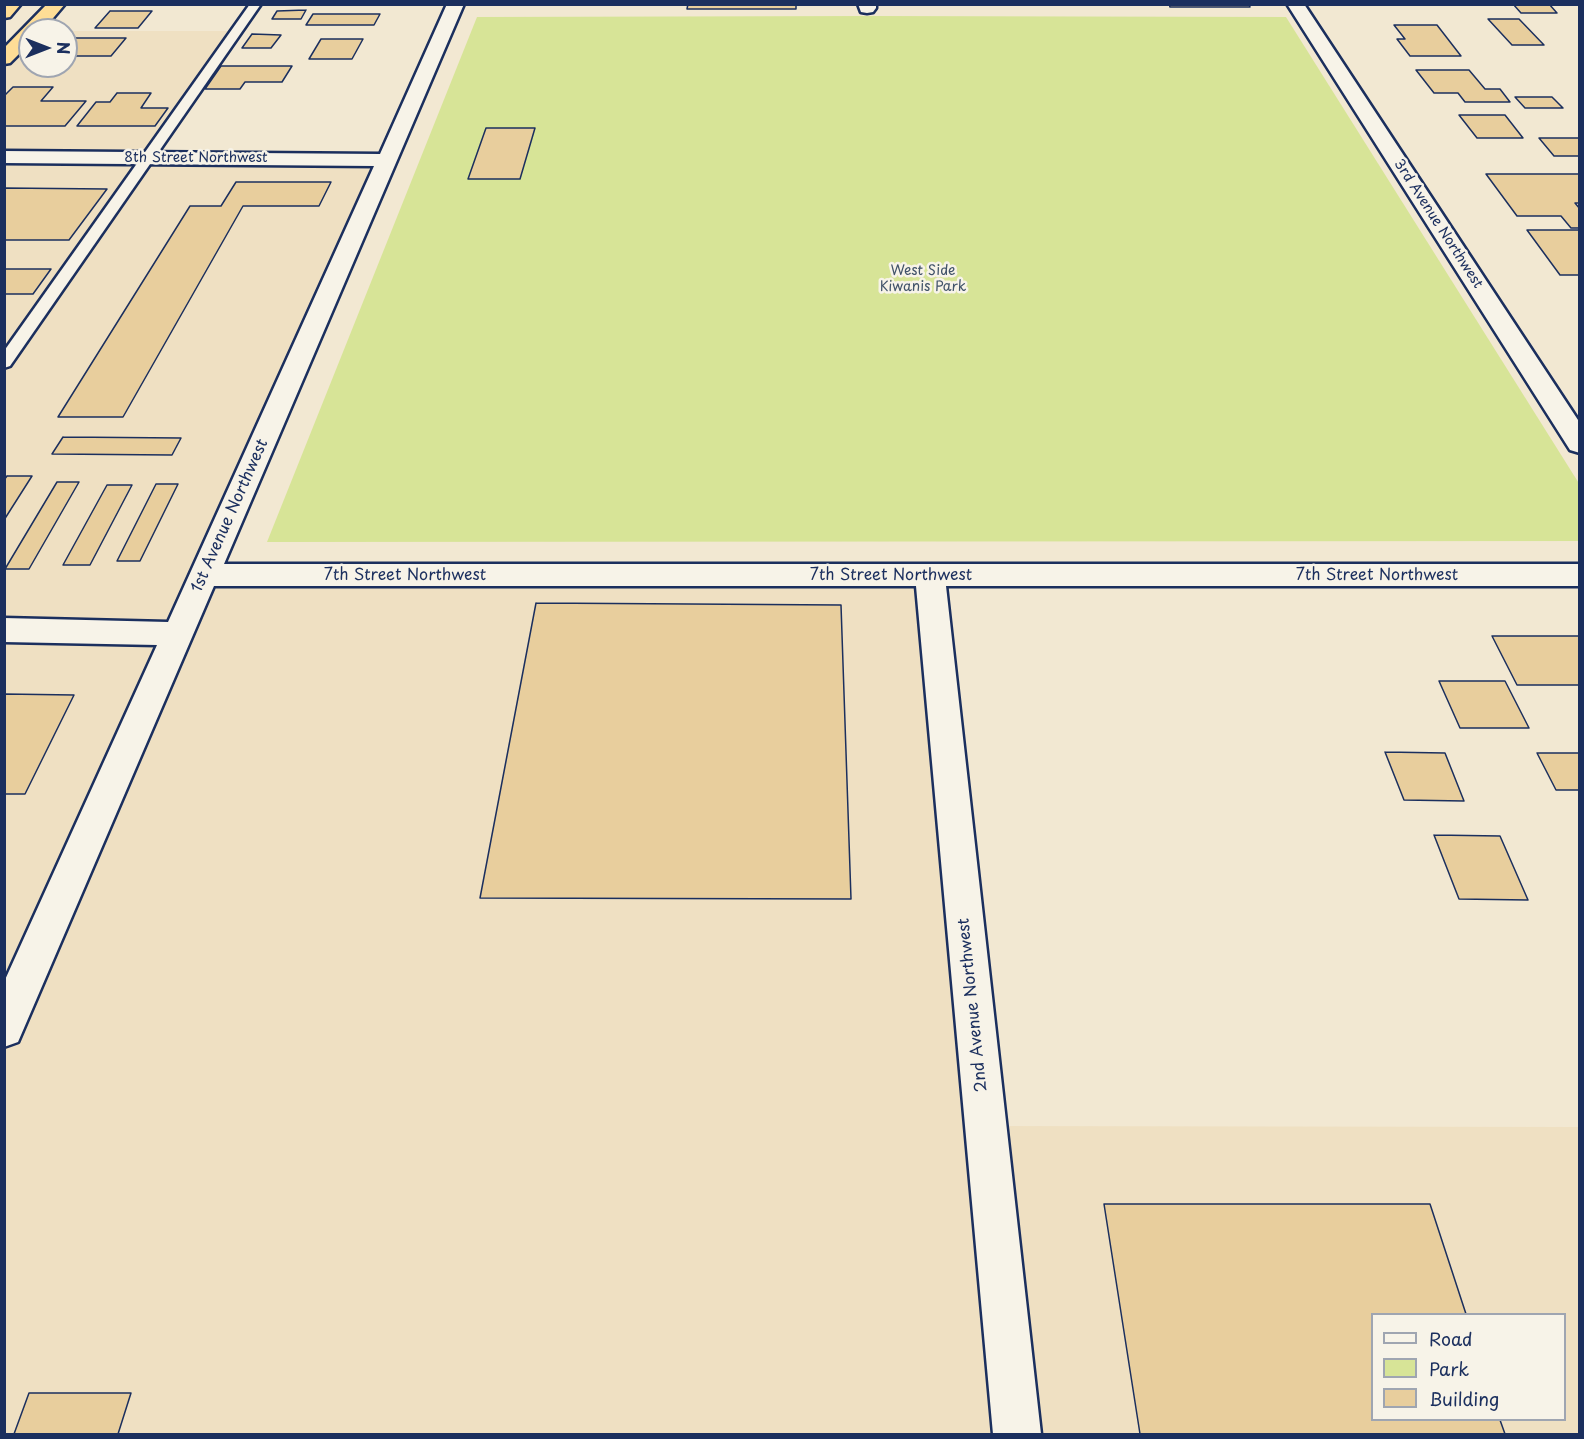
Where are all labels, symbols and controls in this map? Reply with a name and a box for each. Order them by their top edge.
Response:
north arrow [18,18,78,78]
text: N [52,42,76,54]
street label: 8th Street Northwest [124,150,268,166]
street label: 3rd Avenue Northwest [1390,156,1486,292]
park label: West Side Kiwanis Park [880,263,966,296]
street label: 1st Avenue Northwest [187,436,273,596]
street label: 7th Street Northwest [324,566,486,586]
street label: 7th Street Northwest [810,566,972,586]
street label: 7th Street Northwest [1296,566,1458,586]
street label: 2nd Avenue Northwest [954,917,992,1093]
legend [1371,1313,1566,1421]
text: Road [1429,1325,1473,1352]
text: Park [1429,1355,1469,1382]
text: Building [1429,1385,1499,1412]

